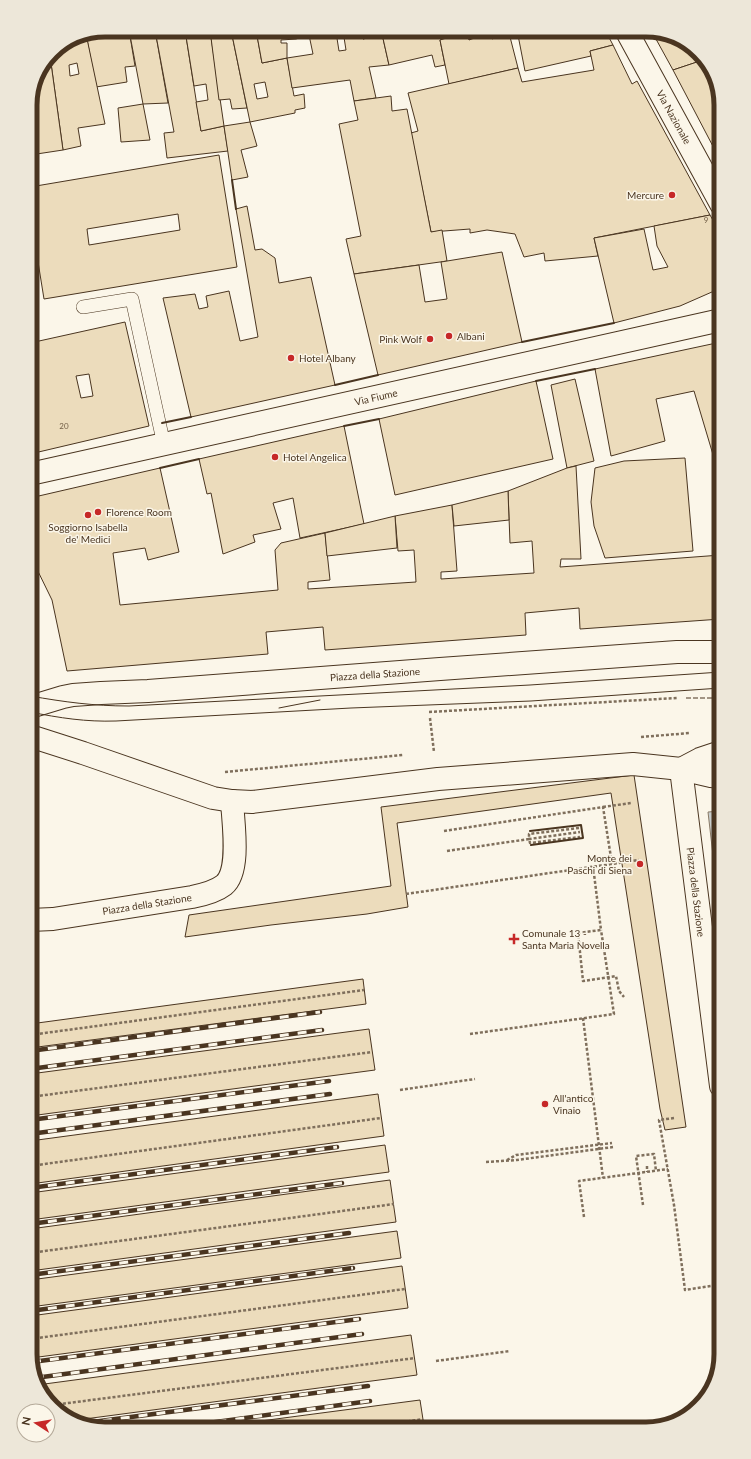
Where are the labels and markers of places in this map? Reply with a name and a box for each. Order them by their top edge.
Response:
place label: Mercure [627,189,664,201]
marker: Mercure [667,190,677,200]
place label: Albani [457,330,485,342]
marker: Albani [444,331,454,341]
place label: Pink Wolf [379,333,422,345]
marker: Pink Wolf [425,334,435,344]
place label: Hotel Albany [299,352,357,364]
marker: Hotel Albany [286,353,296,363]
place label: Hotel Angelica [283,451,347,463]
marker: Hotel Angelica [270,452,280,462]
place label: Florence Room [106,506,172,518]
marker: Florence Room [93,507,103,517]
marker: Soggiorno Isabella de' Medici [83,510,93,520]
place label: Soggiorno Isabella de' Medici [48,521,128,545]
place label: Monte dei Paschi di Siena [567,852,632,876]
marker: Monte dei Paschi di Siena [635,859,645,869]
place label: Comunale 13 - Santa Maria Novella [522,927,610,951]
marker: Comunale 13 - Santa Maria Novella [509,934,519,944]
place label: All'antico Vinaio [553,1092,594,1116]
marker: All'antico Vinaio [540,1099,550,1109]

